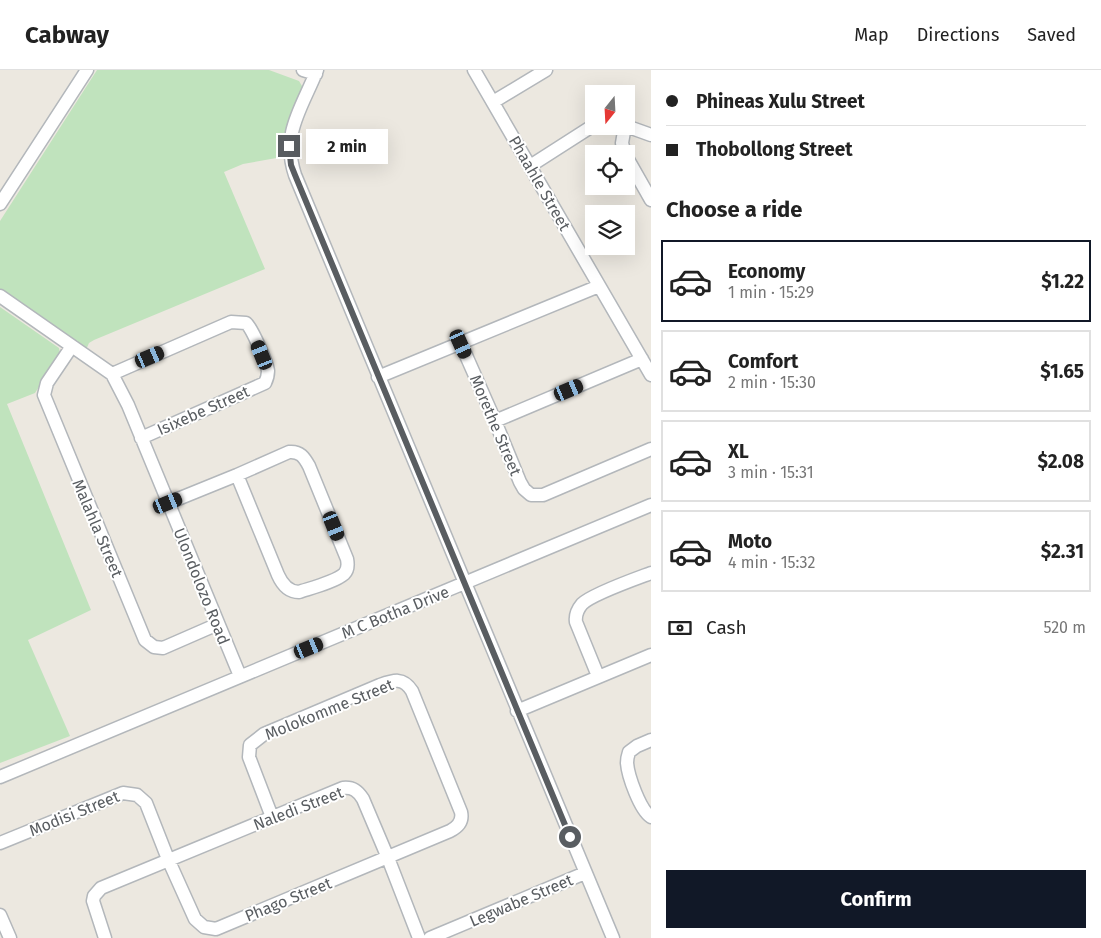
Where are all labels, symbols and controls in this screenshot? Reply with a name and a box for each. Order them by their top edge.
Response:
text: Cabway [25,21,109,49]
text: Map [854,24,889,46]
text: Directions [917,24,999,46]
text: Saved [1027,24,1076,46]
north arrow [585,85,635,135]
map controls [585,85,635,255]
text: Phineas Xulu Street [696,90,865,113]
callout: 2 min [306,128,389,164]
street label: Phaahle Street [505,133,574,234]
route end [278,135,300,157]
text: 2 min [327,137,367,156]
text: Thobollong Street [696,138,853,161]
button: locate [585,145,635,195]
text: Choose a ride [666,196,802,223]
button: layers [585,205,635,255]
icon: car [668,259,713,304]
text: Economy [728,260,805,283]
text: $1.22 [1041,270,1084,293]
text: 1 min · 15:29 [728,283,814,302]
car [448,327,473,361]
car [249,338,274,372]
car [133,344,166,370]
icon: car [668,349,713,394]
text: Comfort [728,350,798,373]
text: $1.65 [1040,360,1084,383]
street label: Morethe Street [466,372,525,479]
text: 2 min · 15:30 [728,373,816,392]
car [552,377,585,403]
street label: Isixebe Street [154,382,252,439]
icon: car [668,439,713,484]
text: XL [728,440,749,463]
text: $2.08 [1037,450,1084,473]
text: 3 min · 15:31 [728,463,814,482]
street label: Malahla Street [68,476,127,580]
car [151,490,184,516]
car [321,509,346,543]
street label: Ulondolozo Road [169,525,234,647]
icon: car [668,529,713,574]
text: Moto [728,530,772,553]
text: $2.31 [1041,540,1084,563]
text: 4 min · 15:32 [728,553,815,572]
street label: M C Botha Drive [339,582,452,643]
icon: cash [666,614,694,642]
text: Cash [706,616,747,639]
text: 520 m [1043,618,1086,637]
car [292,635,325,661]
street label: Molokomme Street [262,675,396,744]
street label: Naledi Street [251,783,346,834]
street label: Modisi Street [26,787,122,840]
route start [559,826,581,848]
street label: Legwabe Street [467,870,576,931]
button: Confirm [666,870,1086,928]
street label: Phago Street [242,873,335,925]

